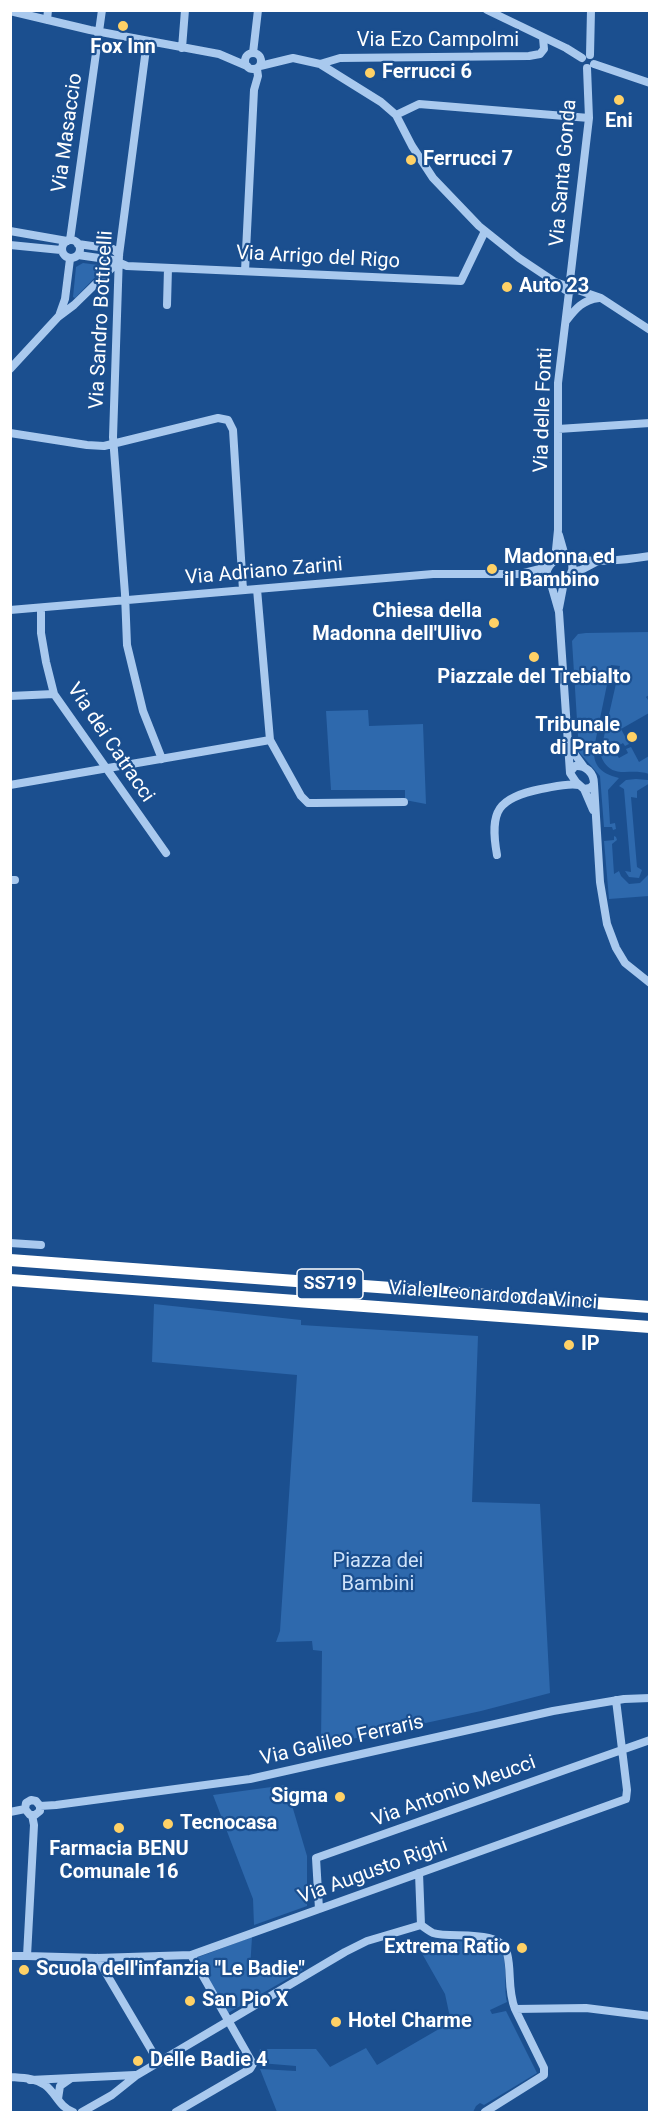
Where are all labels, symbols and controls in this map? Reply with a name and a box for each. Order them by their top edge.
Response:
marker: Fox Inn [116,19,130,33]
street label: Via Ezo Campolmi [357,29,519,53]
place label: Fox Inn [90,36,156,60]
place label: Ferrucci 6 [382,61,472,85]
marker: Ferrucci 6 [363,66,377,80]
street label: Via Masaccio [48,72,88,194]
marker: Eni [612,93,626,107]
street label: Via Santa Gonda [546,98,582,248]
place label: Eni [605,110,633,134]
place label: Ferrucci 7 [423,148,513,172]
marker: Ferrucci 7 [404,153,418,167]
street label: Via Sandro Botticelli [85,230,119,410]
street label: Via Arrigo del Rigo [235,242,401,274]
place label: Auto 23 [519,275,589,299]
marker: Auto 23 [500,280,514,294]
street label: Via delle Fonti [530,347,558,473]
place label: Madonna ed il Bambino [504,546,615,593]
street label: Via Adriano Zarini [184,553,344,591]
marker: Madonna ed il Bambino [485,562,499,576]
place label: Chiesa della Madonna dell'Ulivo [312,600,482,647]
marker: Chiesa della Madonna dell'Ulivo [487,616,501,630]
marker: Piazzale del Trebialto [527,650,541,664]
place label: Piazzale del Trebialto [437,666,631,690]
street label: Via dei Catracci [61,679,159,807]
place label: Tribunale di Prato [535,714,620,761]
marker: Tribunale di Prato [625,730,639,744]
road number: SS719 [297,1269,363,1299]
street label: Viale Leonardo da Vinci [388,1277,598,1315]
place label: IP [581,1333,600,1357]
marker: IP [562,1338,576,1352]
park label: Piazza dei Bambini [333,1550,423,1597]
street label: Via Galileo Ferraris [258,1711,426,1771]
street label: Via Antonio Meucci [369,1751,539,1833]
place label: Sigma [271,1785,328,1809]
marker: Sigma [333,1790,347,1804]
place label: Tecnocasa [180,1812,277,1836]
marker: Tecnocasa [161,1817,175,1831]
marker: Farmacia BENU Comunale 16 [112,1821,126,1835]
street label: Via Augusto Righi [295,1834,451,1910]
place label: Farmacia BENU Comunale 16 [49,1838,189,1885]
place label: Extrema Ratio [384,1936,510,1960]
marker: Extrema Ratio [515,1941,529,1955]
place label: Scuola dell'infanzia "Le Badie" [36,1958,305,1982]
marker: Scuola dell'infanzia "Le Badie" [17,1963,31,1977]
place label: San Pio X [202,1989,288,2013]
marker: San Pio X [183,1994,197,2008]
place label: Hotel Charme [348,2010,472,2034]
marker: Hotel Charme [329,2015,343,2029]
place label: Delle Badie 4 [150,2049,267,2073]
marker: Delle Badie 4 [131,2054,145,2068]

